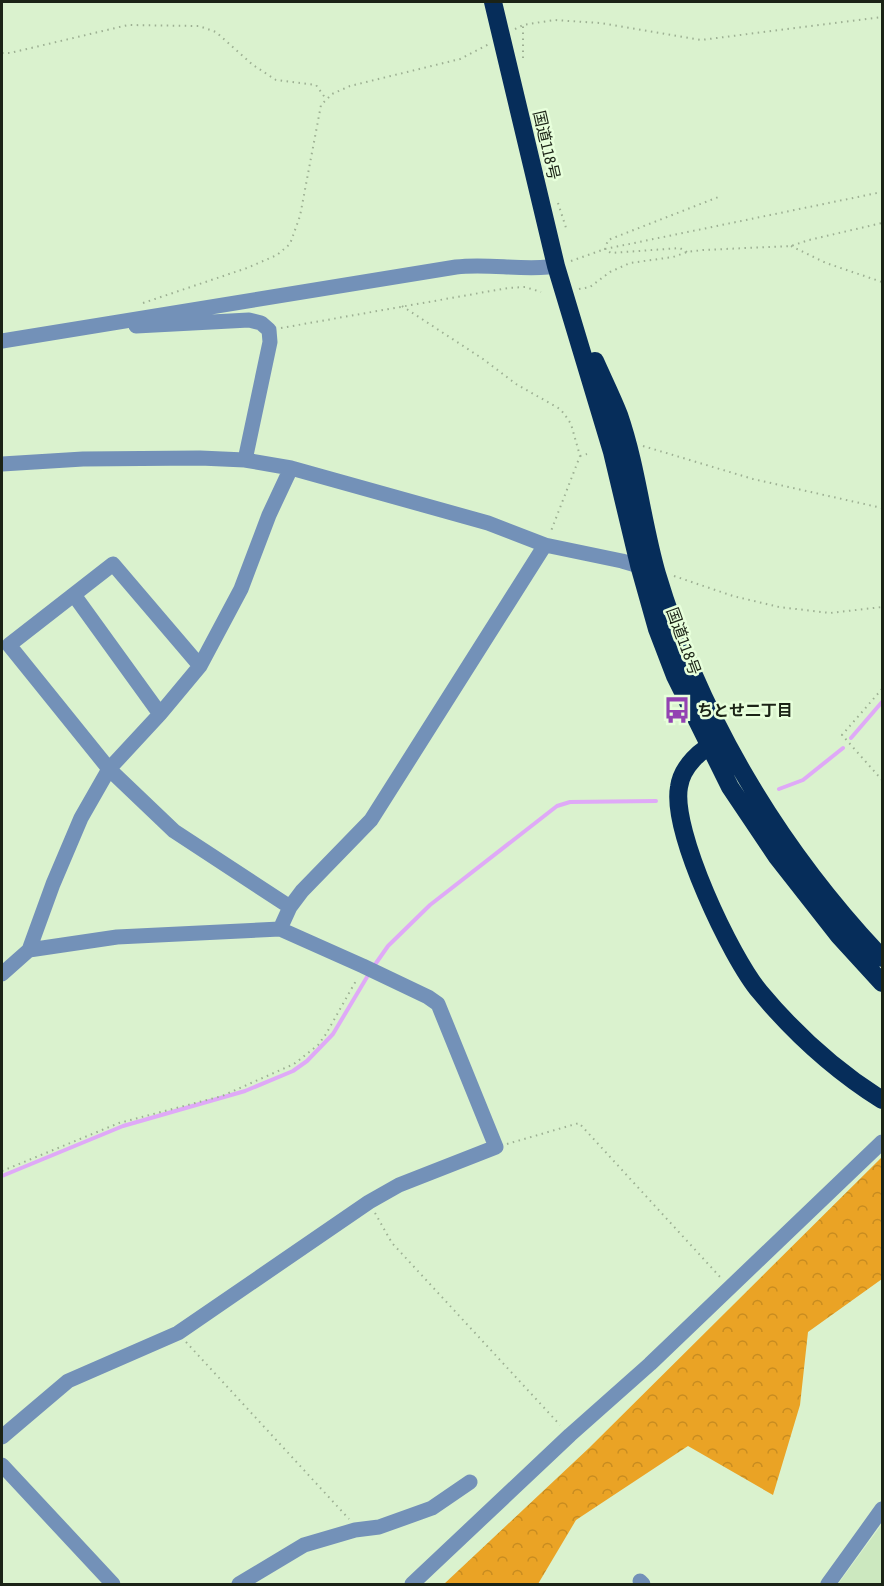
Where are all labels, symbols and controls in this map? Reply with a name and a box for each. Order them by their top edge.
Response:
street label: 国道118号 [530,109,564,181]
street label: 国道118号 [663,605,705,677]
bus stop icon: ちとせ二丁目 [662,695,692,725]
place label: ちとせ二丁目 [697,701,793,719]

